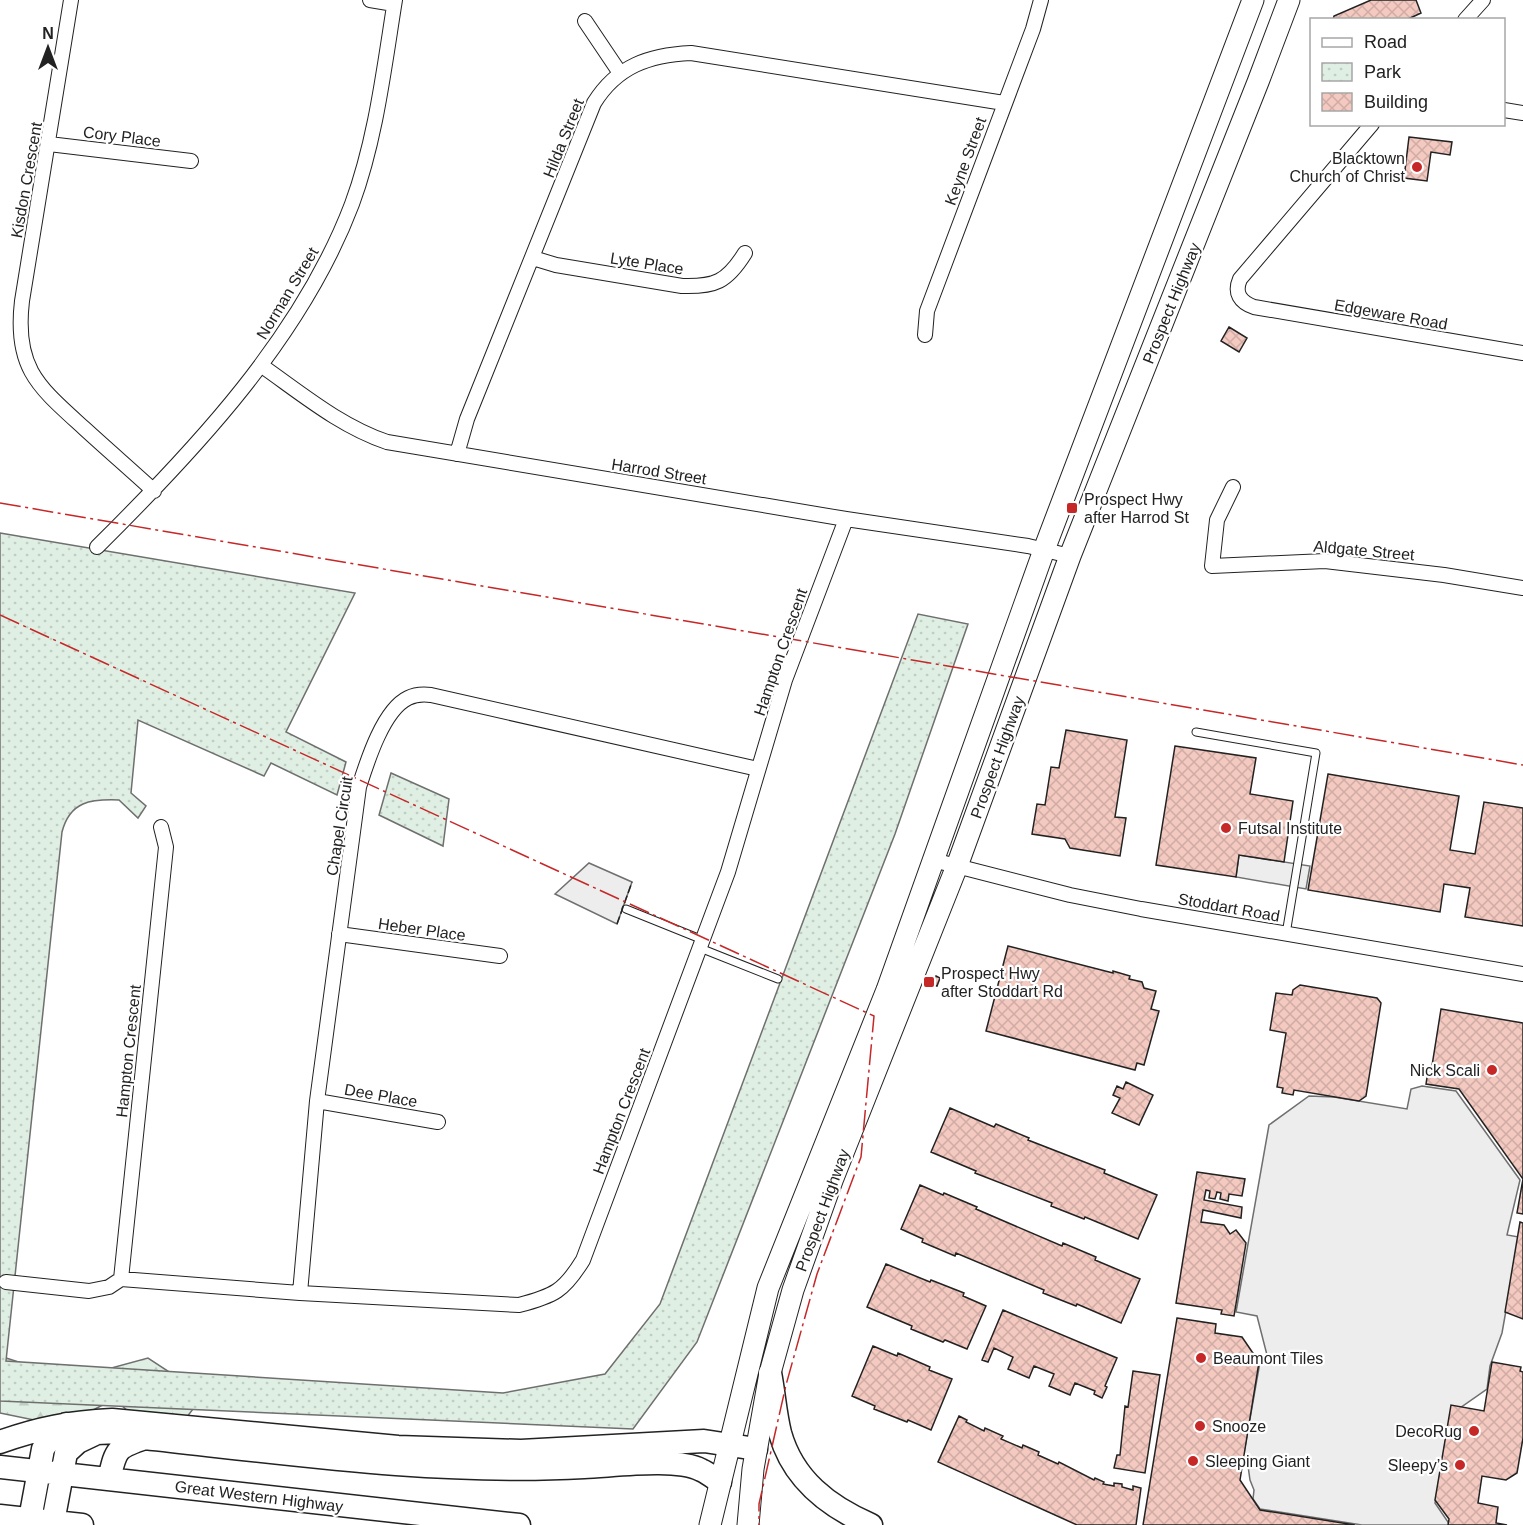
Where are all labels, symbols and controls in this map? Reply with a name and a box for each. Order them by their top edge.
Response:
north arrow [18,18,78,78]
legend [1310,18,1505,126]
text: N [42,25,54,42]
text: Road [1364,32,1407,52]
text: Park [1364,62,1402,82]
text: Building [1364,92,1428,112]
street label: Hilda Street [540,96,587,180]
street label: Keyne Street [942,114,989,208]
street label: Kisdon Crescent [8,120,45,239]
street label: Cory Place [82,123,162,150]
place label: Blacktown Church of Christ [1289,150,1406,185]
marker: Blacktown Church of Christ [1410,160,1424,174]
street label: Prospect Highway [1139,240,1203,366]
street label: Norman Street [253,244,322,342]
street label: Lyte Place [609,249,685,278]
street label: Edgeware Road [1333,296,1449,333]
street label: Harrod Street [610,456,708,487]
place label: Prospect Hwy after Harrod St [1084,491,1189,526]
marker: Prospect Hwy after Harrod St [1065,501,1079,515]
street label: Aldgate Street [1313,538,1416,563]
street label: Hampton Crescent [751,586,810,718]
street label: Prospect Highway [967,694,1028,821]
street label: Chapel Circuit [323,775,356,877]
place label: Futsal Institute [1238,820,1342,837]
marker: Futsal Institute [1219,821,1233,835]
street label: Stoddart Road [1177,890,1281,925]
street label: Heber Place [377,915,467,944]
place label: Prospect Hwy after Stoddart Rd [941,965,1063,1000]
marker: Prospect Hwy after Stoddart Rd [922,975,936,989]
street label: Hampton Crescent [113,983,144,1118]
street label: Hampton Crescent [590,1045,654,1176]
place label: Nick Scali [1410,1062,1480,1079]
marker: Nick Scali [1485,1063,1499,1077]
street label: Dee Place [343,1081,419,1110]
street label: Prospect Highway [792,1147,853,1274]
place label: Beaumont Tiles [1213,1350,1323,1367]
marker: Beaumont Tiles [1194,1351,1208,1365]
place label: Snooze [1212,1418,1266,1435]
marker: Snooze [1193,1419,1207,1433]
place label: DecoRug [1395,1423,1462,1440]
marker: DecoRug [1467,1424,1481,1438]
place label: Sleeping Giant [1205,1453,1311,1470]
marker: Sleeping Giant [1186,1454,1200,1468]
place label: Sleepy’s [1388,1457,1448,1474]
marker: Sleepy’s [1453,1458,1467,1472]
street label: Great Western Highway [174,1478,344,1515]

